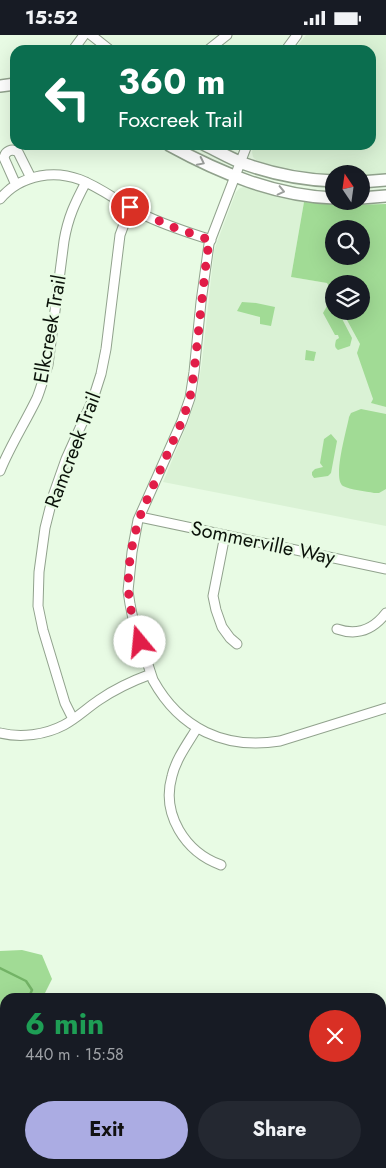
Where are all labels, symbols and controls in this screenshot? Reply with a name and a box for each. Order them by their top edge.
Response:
text: 15:52 [25,4,78,31]
text: 360 m [118,57,226,107]
icon: left [35,65,100,130]
text: Foxcreek Trail [118,103,243,135]
one-way arrow [196,156,205,166]
north arrow [325,165,370,210]
map controls [325,165,370,320]
one-way arrow [277,185,286,195]
pin [109,186,151,228]
icon: arrive [116,193,144,221]
button: search [325,220,370,265]
street label: Elkcreek Trail [26,273,74,385]
button: layers [325,275,370,320]
street label: Ramcreek Trail [38,388,108,512]
street label: Sommerville Way [188,514,338,572]
position arrow [113,615,165,667]
text: 6 min [25,1002,104,1045]
button: close [309,1010,361,1062]
text: 440 m · 15:58 [25,1043,124,1066]
button: Exit [25,1101,188,1159]
button: Share [198,1101,361,1159]

